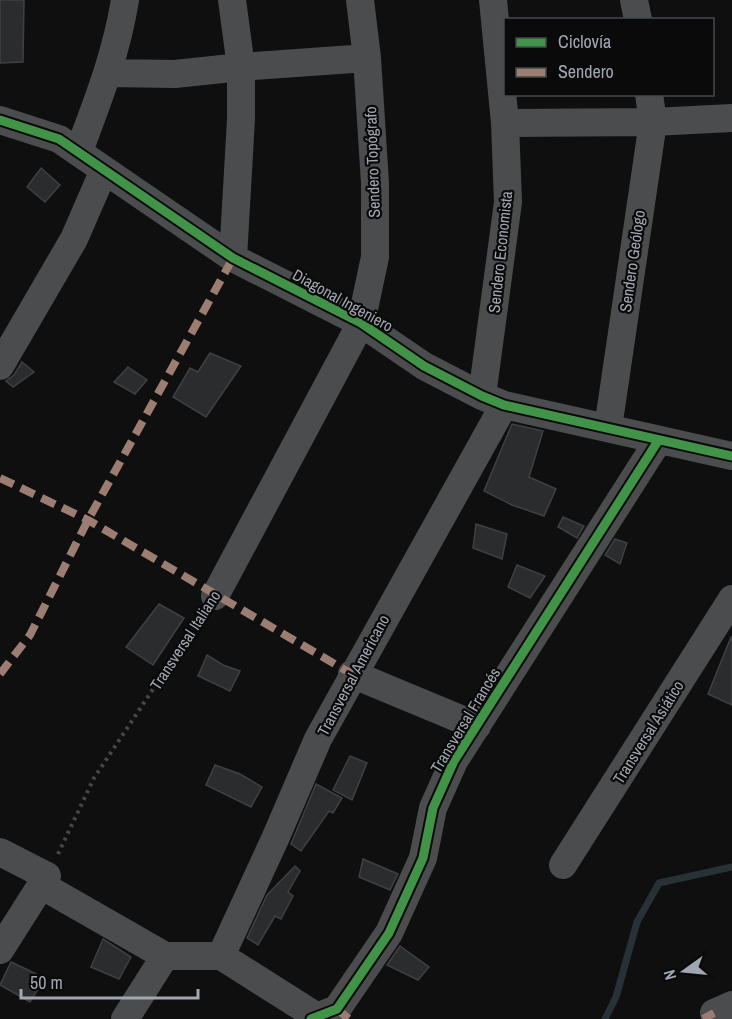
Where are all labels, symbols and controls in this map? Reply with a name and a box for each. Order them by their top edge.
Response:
legend [504,18,714,96]
text: Ciclovía [558,29,611,54]
text: Sendero [558,59,614,84]
street label: Sendero Topógrafo [359,106,385,218]
street label: Sendero Economista [483,189,517,314]
street label: Sendero Geólogo [614,209,650,313]
street label: Diagonal Ingeniero [289,263,397,337]
street label: Transversal Italiano [145,586,225,694]
street label: Transversal Americano [312,610,394,740]
street label: Transversal Francés [425,663,505,777]
street label: Transversal Asiático [607,676,689,788]
north arrow [654,941,714,1001]
scale bar [21,962,198,1000]
text: N [658,967,681,982]
text: 50 m [30,970,63,995]

